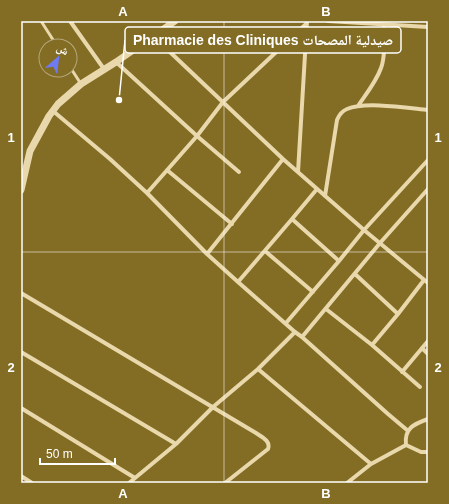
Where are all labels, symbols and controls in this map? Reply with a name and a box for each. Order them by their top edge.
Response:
text: A [118,4,128,19]
text: B [321,4,331,19]
callout: Pharmacie des Cliniques صيدلية المصحات [125,27,401,53]
text: Pharmacie des Cliniques صيدلية المصحات [133,32,393,48]
north arrow [38,38,78,78]
text: ش [54,41,71,59]
text: 1 [7,130,15,145]
text: 1 [434,130,442,145]
text: 2 [7,360,15,375]
text: 2 [434,360,442,375]
scale bar [40,440,115,466]
text: 50 m [46,447,73,461]
text: A [118,486,128,501]
text: B [321,486,331,501]

